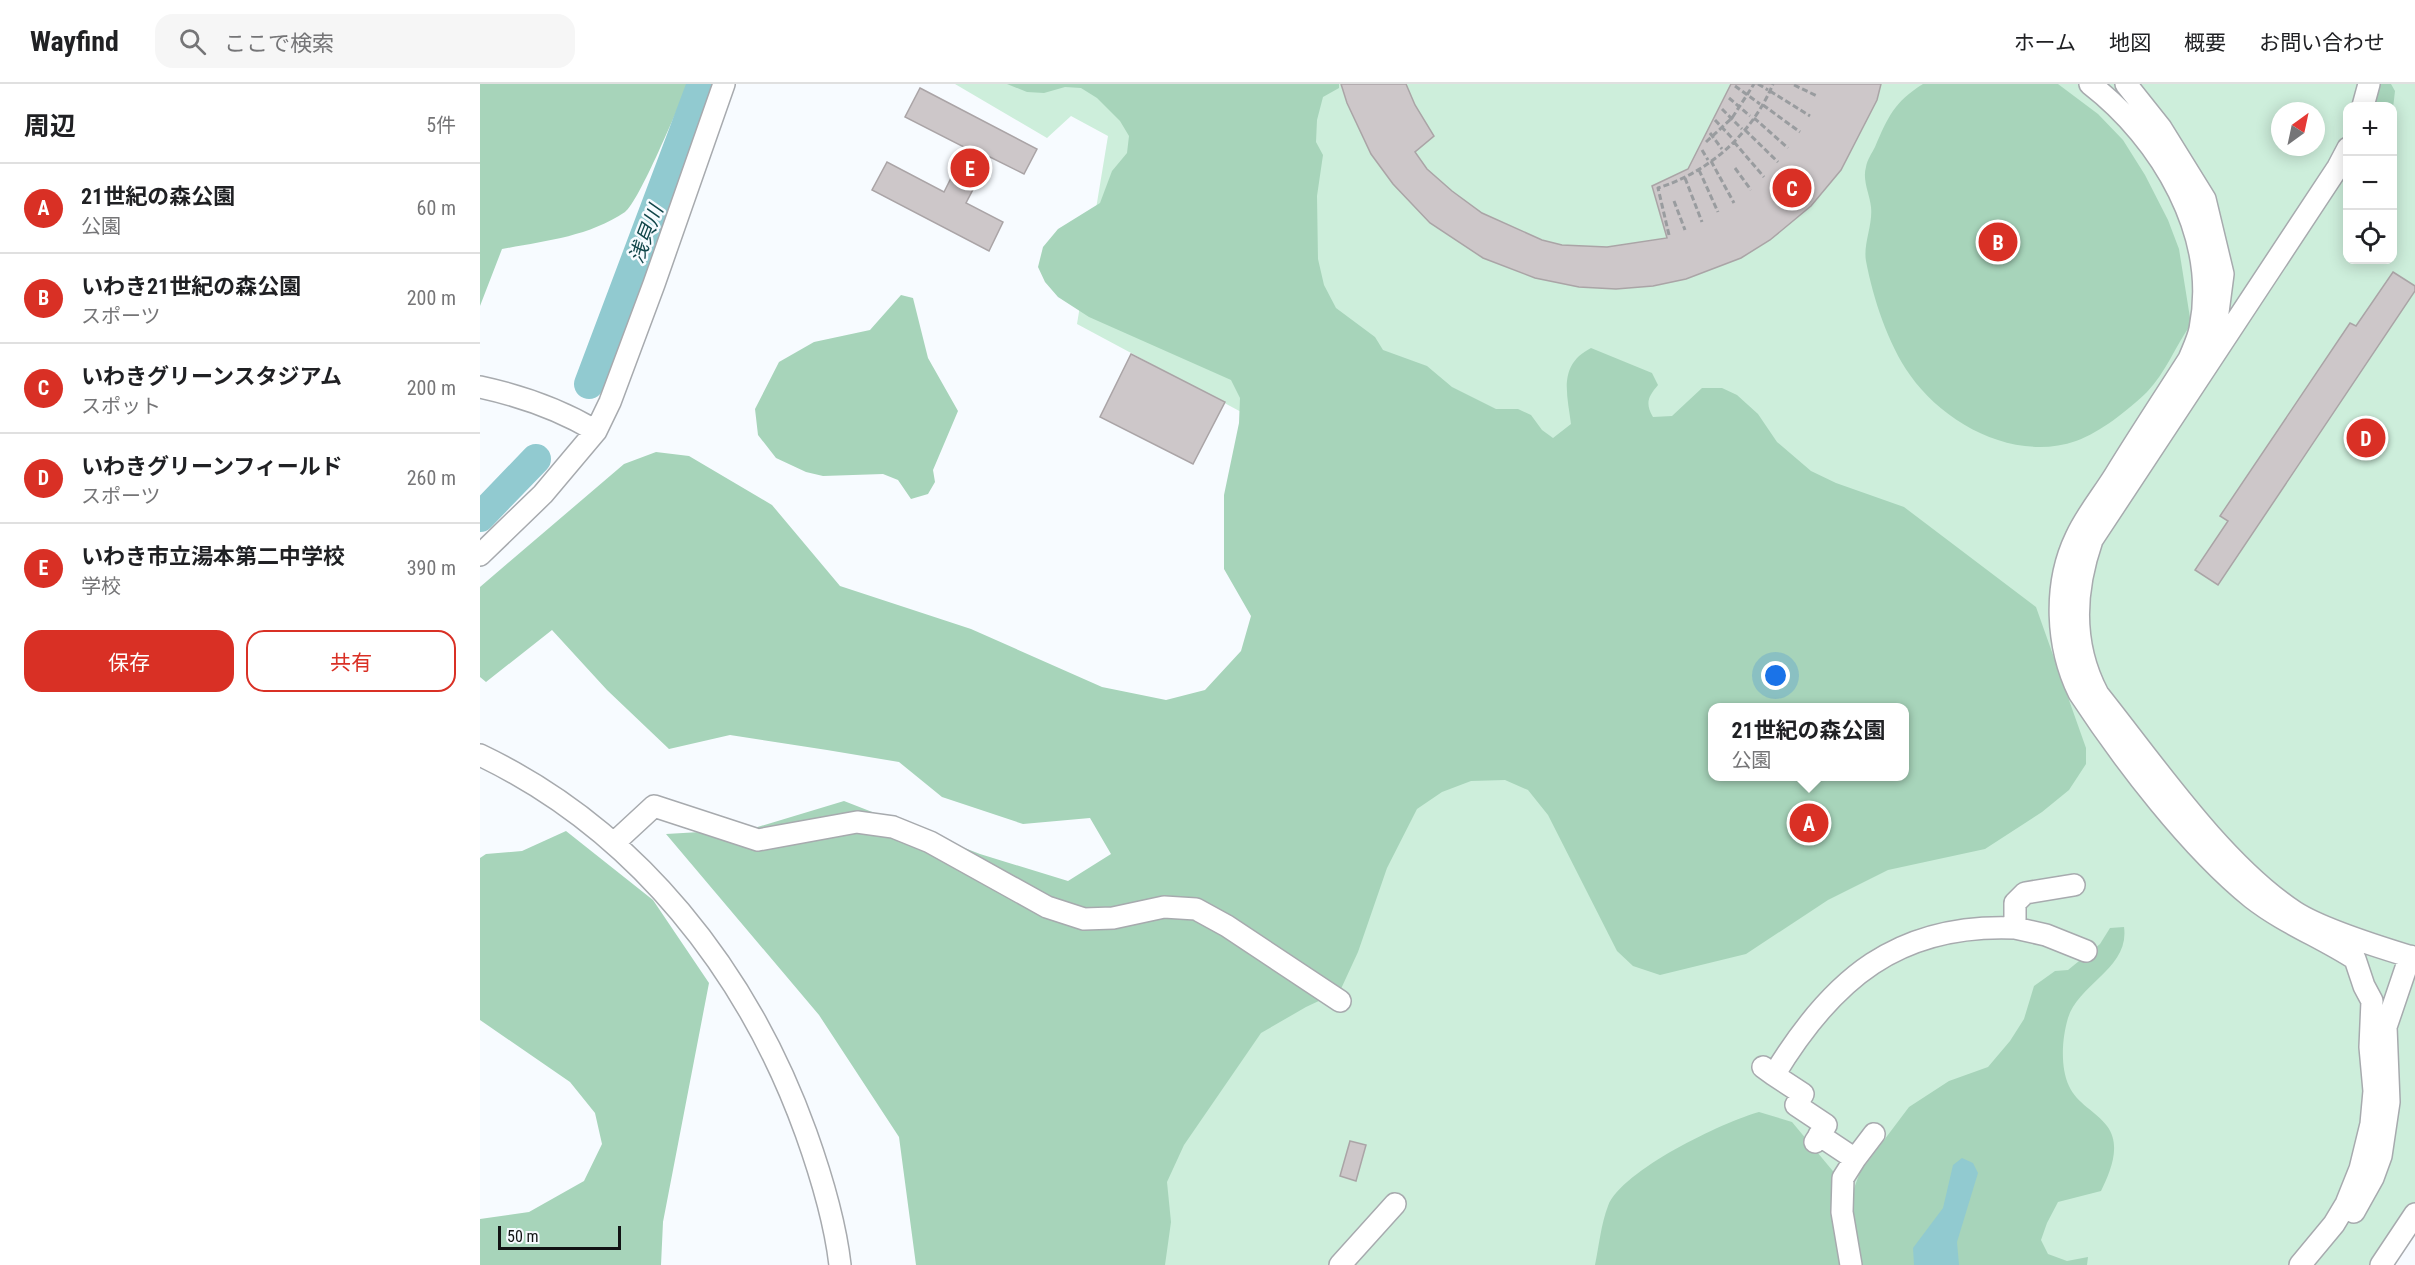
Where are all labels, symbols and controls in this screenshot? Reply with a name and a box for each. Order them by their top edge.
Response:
search box [155,14,575,68]
text: Wayfind [30,25,119,58]
icon: search [176,25,209,58]
text: ここで検索 [224,31,334,56]
text: ホーム [2014,31,2076,55]
text: 地図 [2109,31,2151,55]
text: 概要 [2184,31,2226,55]
text: お問い合わせ [2259,31,2385,55]
north arrow [2271,102,2325,156]
map controls [2343,102,2397,264]
button: + [2343,102,2397,156]
text: 周辺 [24,111,76,141]
text: 5件 [426,113,456,137]
pin: E [950,146,990,190]
button: − [2343,156,2397,210]
pin: C [1772,166,1812,210]
text: 21世紀の森公園 [81,184,235,209]
text: A [38,196,49,220]
text: 60 m [417,196,456,220]
water label: 浅貝川 [624,200,669,266]
button: locate [2343,210,2397,264]
text: 公園 [81,214,121,238]
pin: B [1978,220,2018,264]
text: いわき21世紀の森公園 [81,274,301,299]
text: B [38,286,49,310]
text: 200 m [407,286,456,310]
text: スポーツ [81,304,161,328]
text: いわきグリーンスタジアム [81,364,342,389]
text: C [38,376,49,400]
text: 200 m [407,376,456,400]
text: スポット [81,394,161,418]
pin: D [2346,416,2386,460]
text: いわきグリーンフィールド [81,454,343,479]
text: D [38,466,49,490]
text: 260 m [407,466,456,490]
text: スポーツ [81,484,161,508]
text: いわき市立湯本第二中学校 [81,544,345,569]
text: E [39,556,48,580]
text: 390 m [407,556,456,580]
text: 学校 [81,574,121,598]
button: 保存 [24,630,234,692]
button: 共有 [246,630,456,692]
your location [1761,661,1790,690]
popup [1708,703,1909,781]
text: 21世紀の森公園 [1731,718,1886,743]
text: 公園 [1731,748,1771,772]
pin: A [1790,800,1828,846]
scale bar [498,1223,621,1250]
text: 50 m [507,1227,539,1246]

